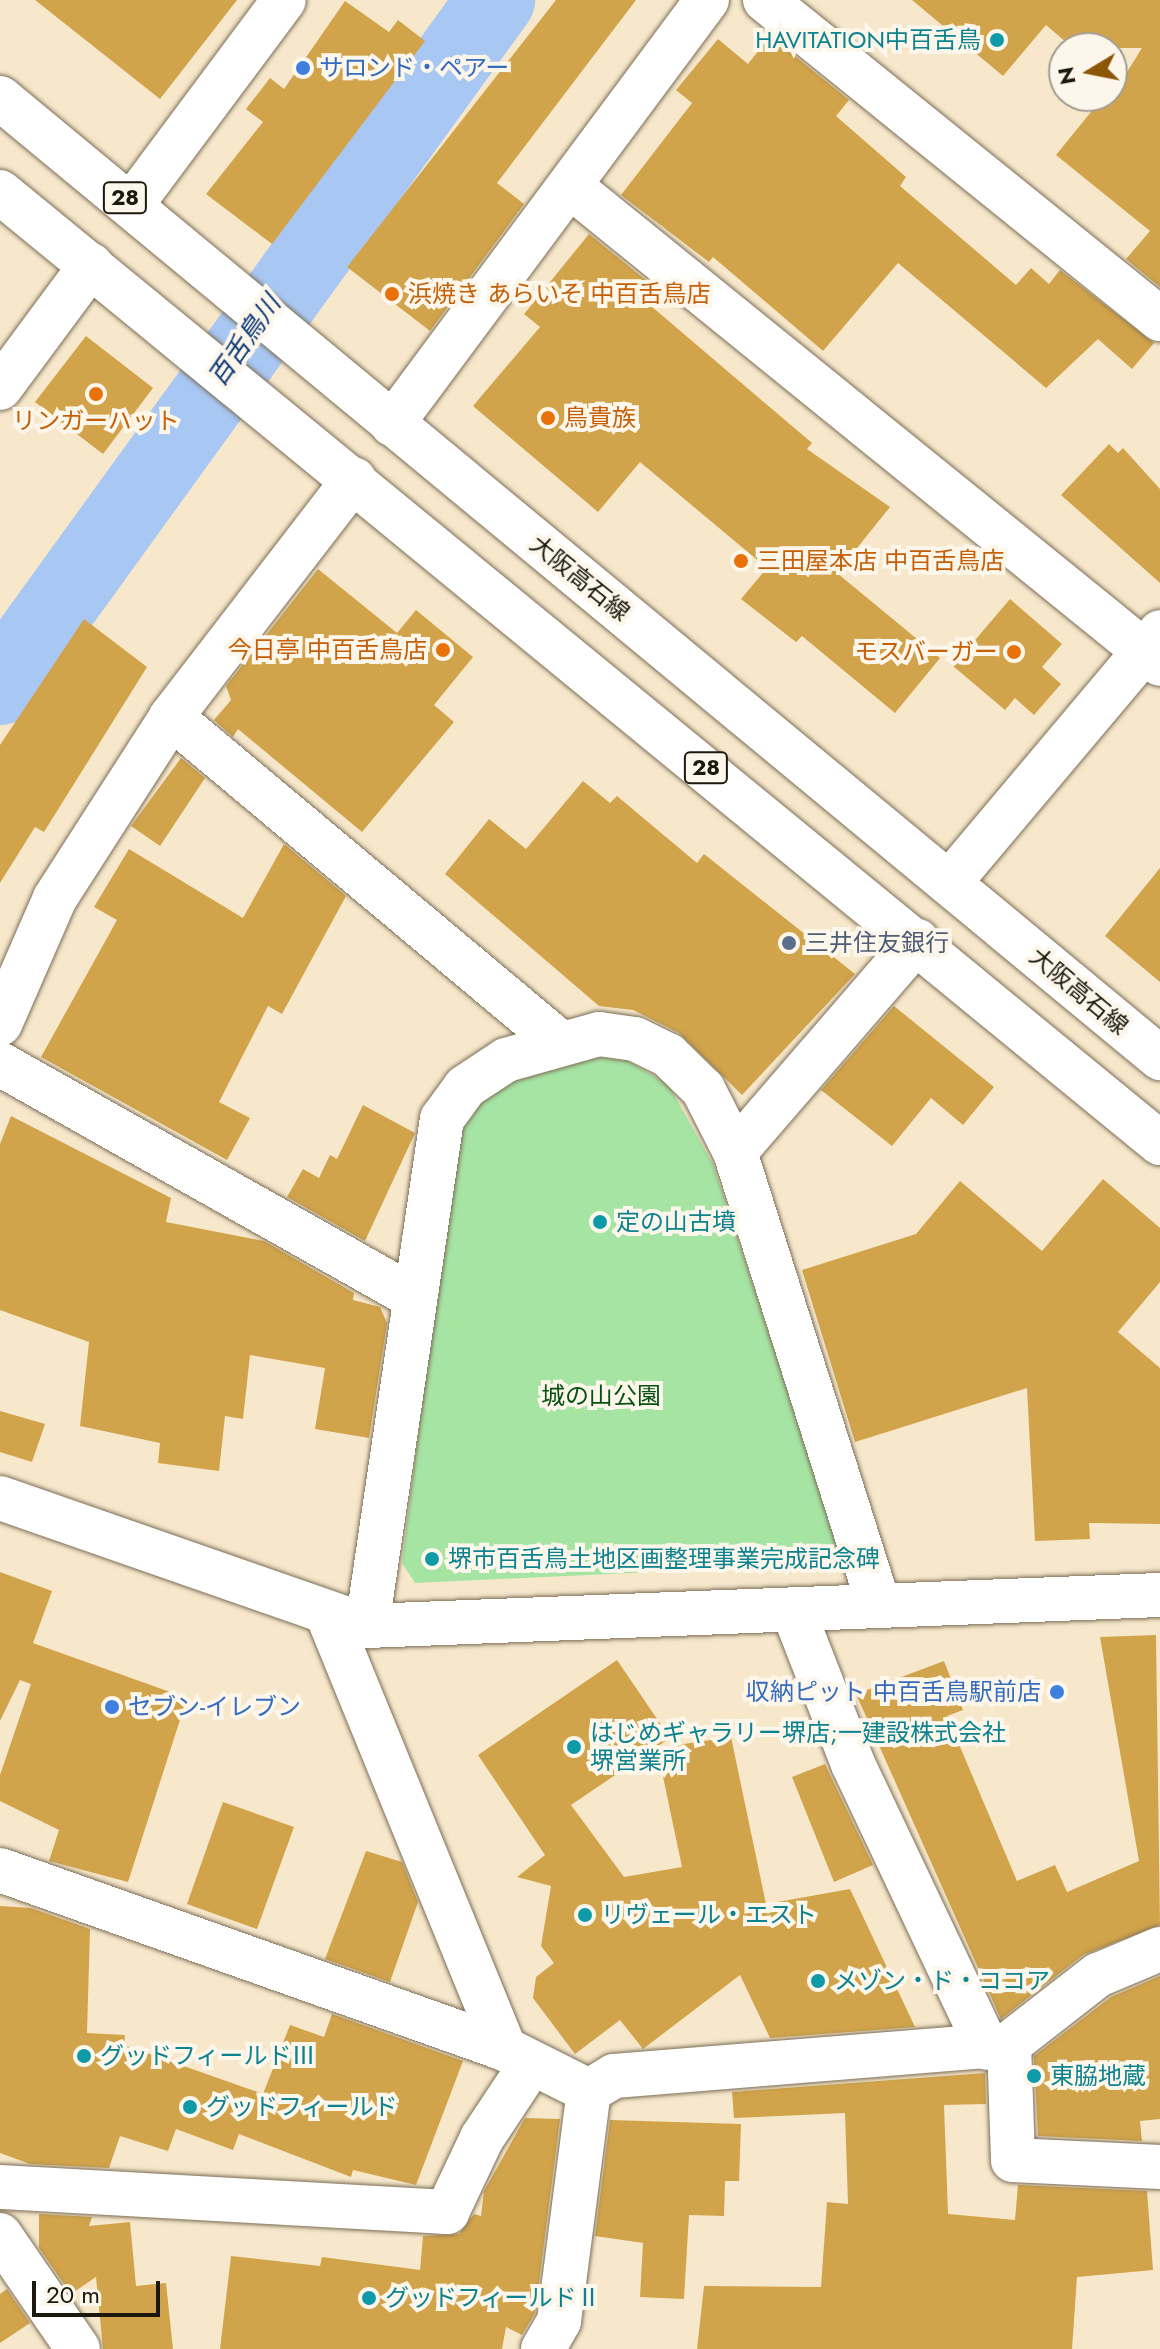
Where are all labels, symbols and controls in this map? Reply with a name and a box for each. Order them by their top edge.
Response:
place label: HAVITATION中百舌鳥 [755,26,981,54]
marker: HAVITATION中百舌鳥 [988,31,1006,49]
north arrow [1048,32,1128,112]
place label: サロンド・ペアー [319,54,510,82]
marker: サロンド・ペアー [294,59,312,77]
text: N [1049,64,1084,87]
road number: 28 [101,180,149,216]
place label: 浜焼き あらいそ 中百舌鳥店 [408,280,710,308]
marker: 浜焼き あらいそ 中百舌鳥店 [383,285,401,303]
water label: 百舌鳥川 [202,289,288,393]
marker: リンガーハット [87,385,105,403]
place label: 鳥貴族 [564,404,636,432]
place label: リンガーハット [12,407,180,435]
marker: 鳥貴族 [539,409,557,427]
street label: 大阪高石線 [524,529,636,627]
place label: 三田屋本店 中百舌鳥店 [757,547,1004,575]
marker: 三田屋本店 中百舌鳥店 [732,552,750,570]
place label: 今日亭 中百舌鳥店 [228,636,427,664]
place label: モスバーガー [854,638,998,666]
marker: 今日亭 中百舌鳥店 [434,641,452,659]
marker: モスバーガー [1005,643,1023,661]
road number: 28 [682,750,730,786]
place label: 三井住友銀行 [805,929,949,957]
marker: 三井住友銀行 [780,934,798,952]
street label: 大阪高石線 [1024,941,1134,1041]
place label: 定の山古墳 [616,1208,736,1236]
marker: 定の山古墳 [591,1213,609,1231]
park label: 城の山公園 [541,1382,661,1410]
place label: 堺市百舌鳥土地区画整理事業完成記念碑 [448,1545,880,1573]
marker: 堺市百舌鳥土地区画整理事業完成記念碑 [423,1550,441,1568]
place label: 収納ピット 中百舌鳥駅前店 [746,1678,1041,1706]
marker: 収納ピット 中百舌鳥駅前店 [1048,1683,1066,1701]
place label: セブン-イレブン [128,1693,301,1721]
marker: セブン-イレブン [103,1698,121,1716]
place label: はじめギャラリー堺店;一建設株式会社 堺営業所 [590,1719,1006,1775]
marker: はじめギャラリー堺店;一建設株式会社 堺営業所 [565,1738,583,1756]
place label: リヴェール・エスト [601,1901,817,1929]
marker: リヴェール・エスト [576,1906,594,1924]
place label: メゾン・ド・ココア [834,1967,1050,1995]
marker: メゾン・ド・ココア [809,1972,827,1990]
place label: グッドフィールドⅢ [100,2042,316,2070]
marker: グッドフィールドⅢ [75,2047,93,2065]
place label: 東脇地蔵 [1050,2062,1146,2090]
marker: 東脇地蔵 [1025,2067,1043,2085]
place label: グッドフィールド [206,2093,398,2121]
marker: グッドフィールド [181,2098,199,2116]
scale bar [36,2265,164,2315]
text: 20 m [46,2277,100,2312]
place label: グッドフィールドⅡ [385,2284,601,2312]
marker: グッドフィールドⅡ [360,2289,378,2307]

